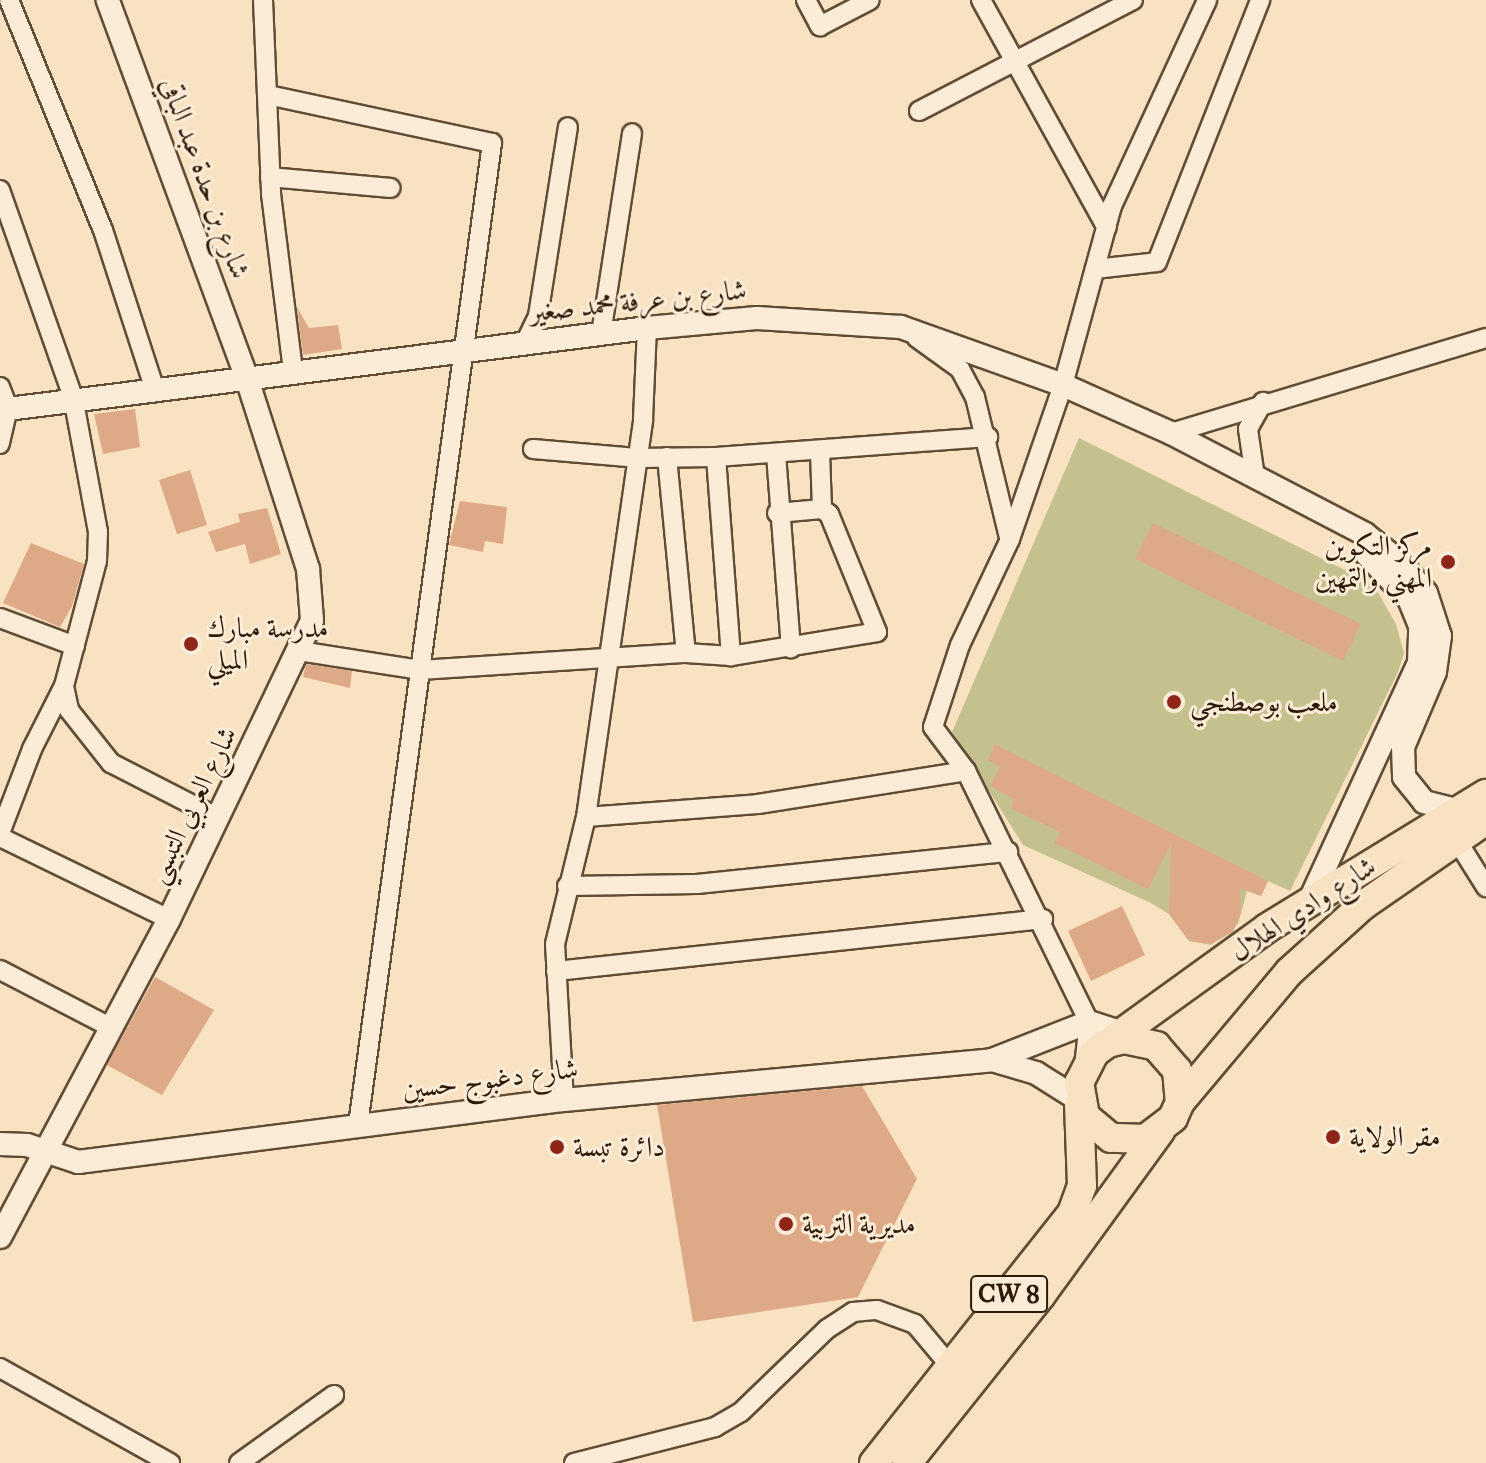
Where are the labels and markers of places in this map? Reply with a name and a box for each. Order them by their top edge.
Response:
place label: مركز التكوين المهني والتمهين [1315,529,1432,595]
marker: مركز التكوين المهني والتمهين [1439,553,1457,571]
place label: مدرسة مبارك الميلي [207,611,329,677]
marker: مدرسة مبارك الميلي [182,635,200,653]
place label: ملعب بوصطنجي [1190,685,1338,719]
marker: ملعب بوصطنجي [1165,693,1183,711]
place label: مقر الولاية [1349,1120,1441,1154]
marker: مقر الولاية [1324,1128,1342,1146]
place label: دائرة تبسة [573,1130,665,1164]
marker: دائرة تبسة [548,1138,566,1156]
place label: مديرية التربية [802,1207,916,1241]
marker: مديرية التربية [777,1215,795,1233]

